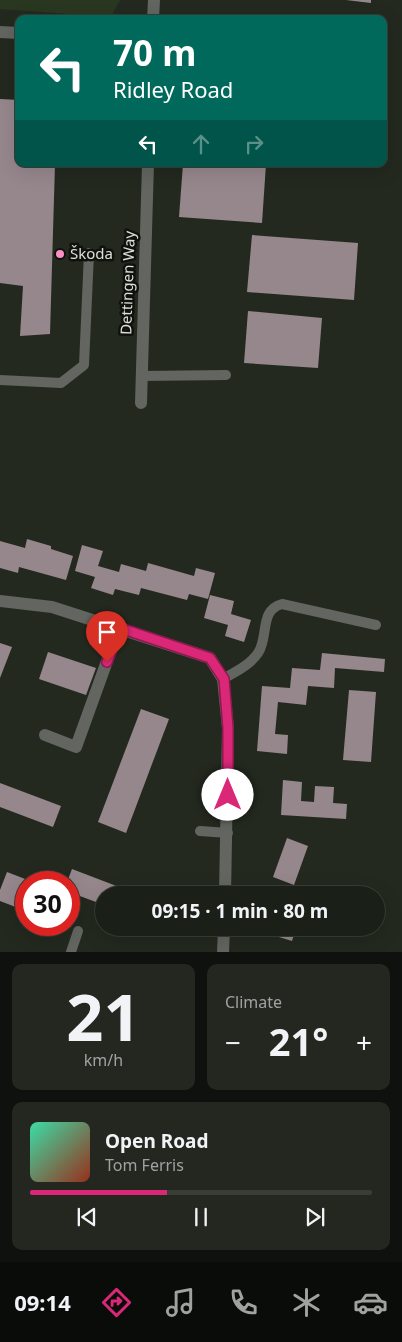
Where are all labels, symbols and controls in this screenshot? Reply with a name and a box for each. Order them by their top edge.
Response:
text: 70 m [113,29,196,76]
icon: left [30,35,95,100]
text: Ridley Road [113,74,233,104]
icon: left [134,130,162,158]
icon: ahead [187,130,215,158]
icon: right [240,130,268,158]
street label: Dettingen Way [115,230,139,335]
place label: Škoda [70,243,113,263]
marker: Škoda [54,248,66,260]
pin [86,611,128,662]
icon: arrive [93,618,121,646]
position arrow [201,768,253,820]
speed limit sign: 30 [15,871,80,936]
text: 09:15 · 1 min · 80 m [152,898,328,924]
text: 21 [66,972,141,1060]
text: Climate [225,991,282,1013]
text: 21° [269,1015,328,1067]
text: − [225,1023,241,1061]
text: + [356,1023,372,1061]
text: km/h [84,1049,123,1071]
text: Open Road [105,1128,208,1154]
text: Tom Ferris [105,1154,184,1176]
icon: previous [73,1203,101,1231]
icon: pause [187,1203,215,1231]
icon: next [301,1203,329,1231]
icon: directions [99,1285,134,1320]
icon: music [163,1285,198,1320]
icon: phone [226,1285,261,1320]
icon: climate [289,1285,324,1320]
icon: car [353,1285,388,1320]
text: 09:14 [14,1287,71,1317]

